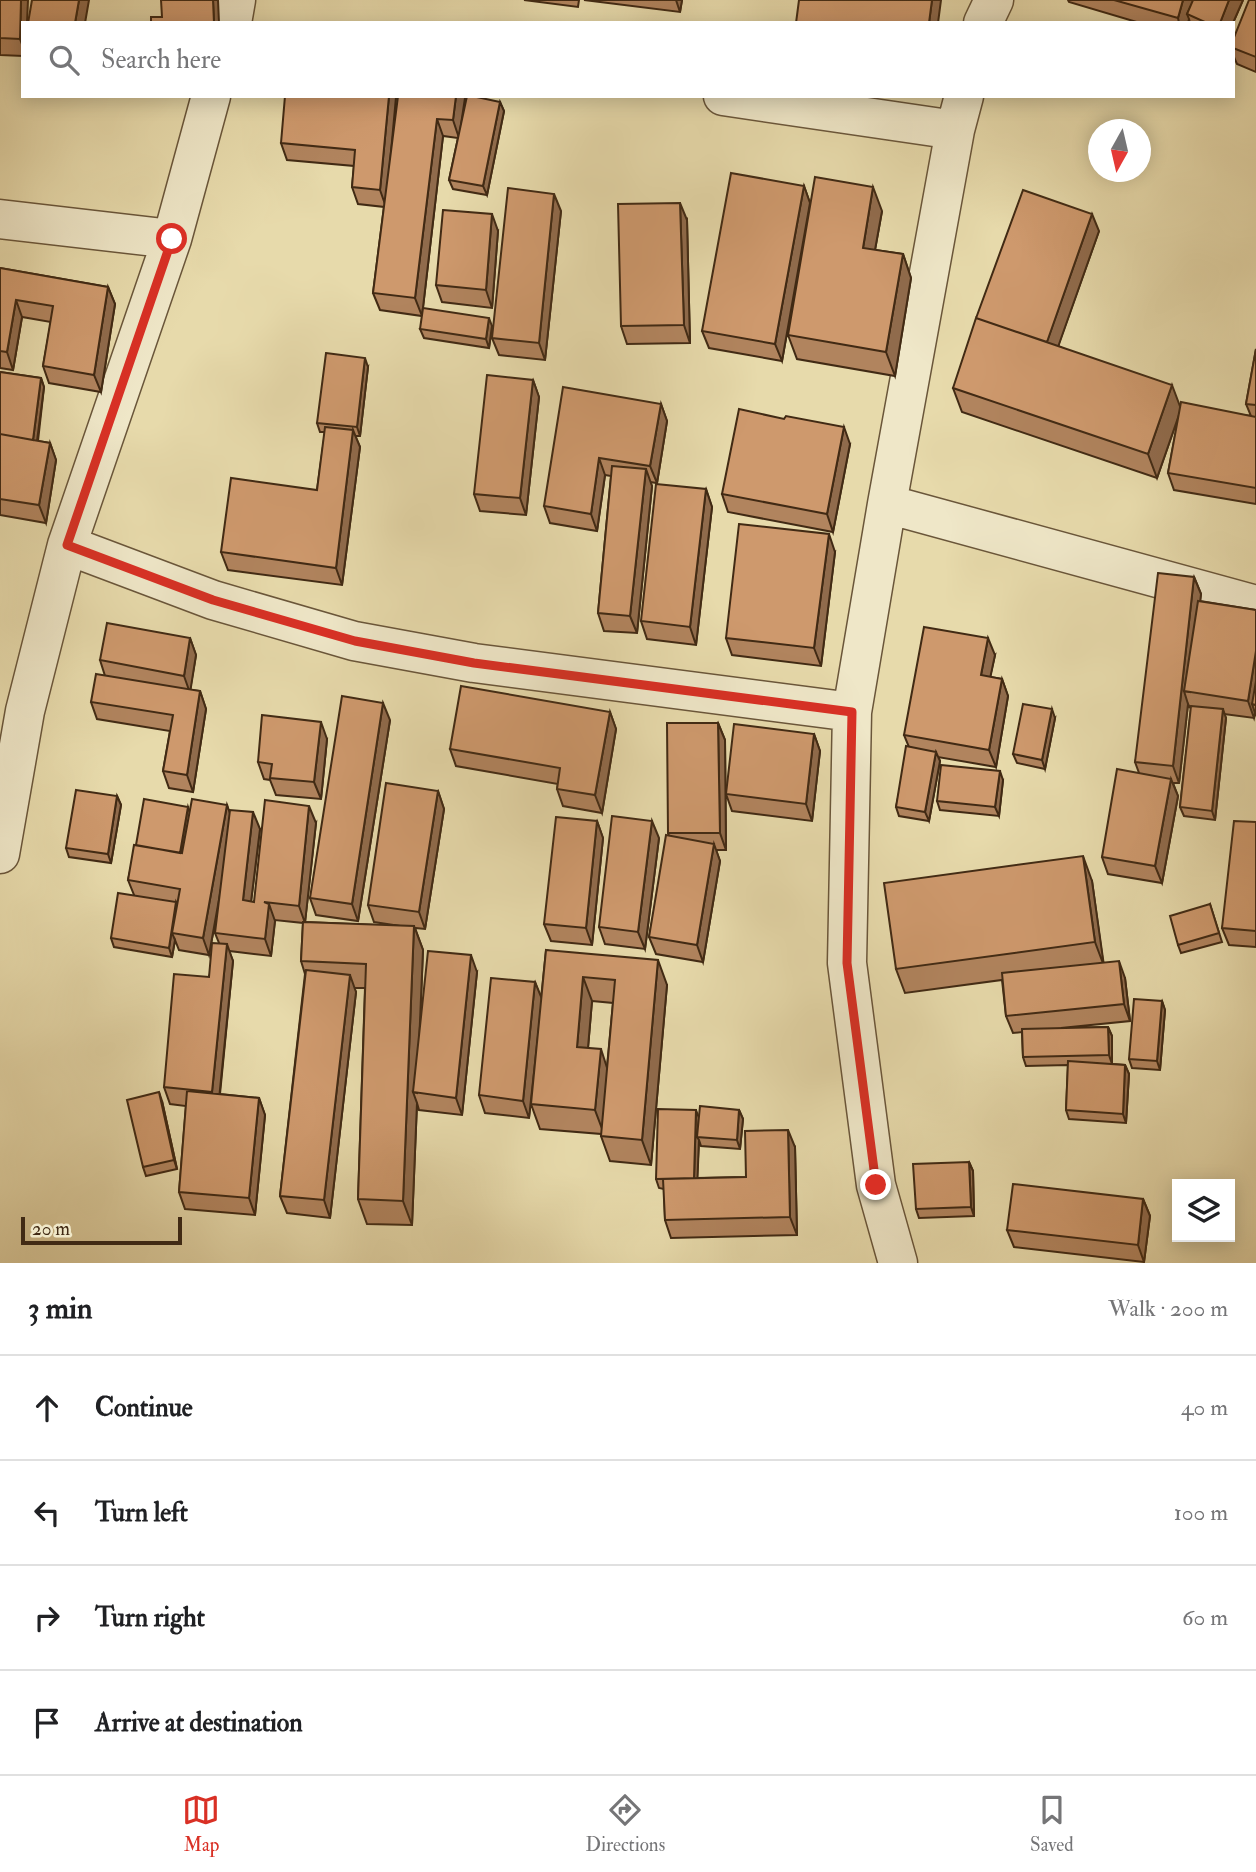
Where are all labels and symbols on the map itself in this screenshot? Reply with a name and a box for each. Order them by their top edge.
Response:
north arrow [1088,119,1151,182]
route start [156,223,187,254]
route end [860,1169,891,1200]
scale bar [21,1214,182,1246]

